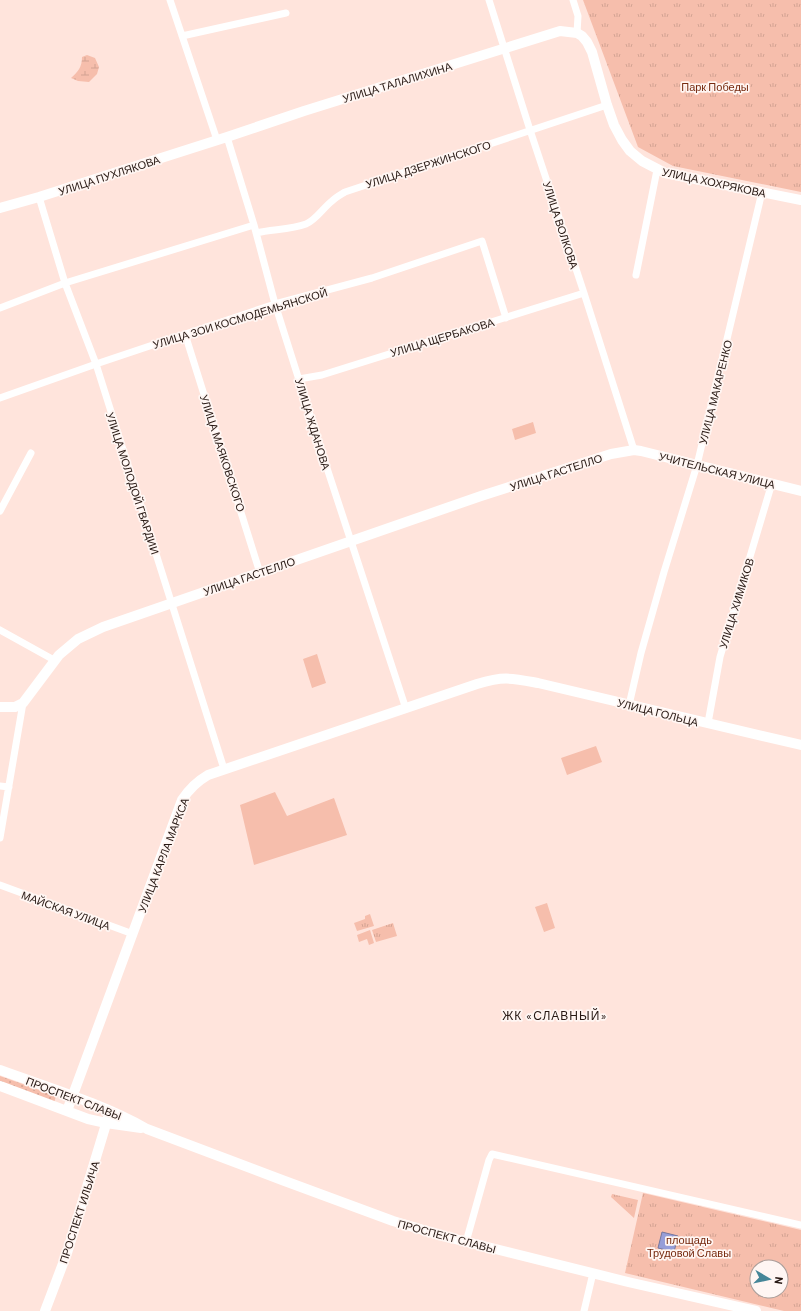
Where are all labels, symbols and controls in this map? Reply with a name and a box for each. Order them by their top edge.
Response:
street label: УЛИЦА ТАЛАЛИХИНА [341,59,454,105]
park label: Парк Победы [681,80,749,93]
street label: УЛИЦА ДЗЕРЖИНСКОГО [364,137,493,190]
street label: УЛИЦА ПУХЛЯКОВА [57,152,162,198]
street label: УЛИЦА ХОХРЯКОВА [661,165,768,200]
street label: УЛИЦА ВОЛКОВА [541,180,581,271]
street label: УЛИЦА ЗОИ КОСМОДЕМЬЯНСКОЙ [151,285,329,351]
street label: УЛИЦА ЩЕРБАКОВА [389,315,496,359]
street label: УЛИЦА МАКАРЕНКО [696,338,734,446]
street label: УЛИЦА ЖДАНОВА [293,377,333,472]
street label: УЛИЦА МАЯКОВСКОГО [198,393,248,514]
street label: УЛИЦА МОЛОДОЙ ГВАРДИИ [104,410,162,556]
street label: УЧИТЕЛЬСКАЯ УЛИЦА [657,449,777,491]
street label: УЛИЦА ГАСТЕЛЛО [508,451,604,493]
street label: УЛИЦА ГАСТЕЛЛО [201,554,297,598]
street label: УЛИЦА ХИМИКОВ [716,556,756,650]
street label: УЛИЦА ГОЛЬЦА [616,696,701,729]
street label: УЛИЦА КАРЛА МАРКСА [135,795,191,914]
street label: МАЙСКАЯ УЛИЦА [20,888,113,932]
district label: ЖК «СЛАВНЫЙ» [502,1008,608,1022]
street label: ПРОСПЕКТ СЛАВЫ [24,1074,124,1122]
street label: ПРОСПЕКТ ИЛЬИЧА [56,1158,102,1265]
street label: ПРОСПЕКТ СЛАВЫ [396,1217,498,1255]
park label: площадь Трудовой Славы [647,1233,731,1259]
north arrow [749,1259,789,1299]
text: N [772,1276,786,1285]

